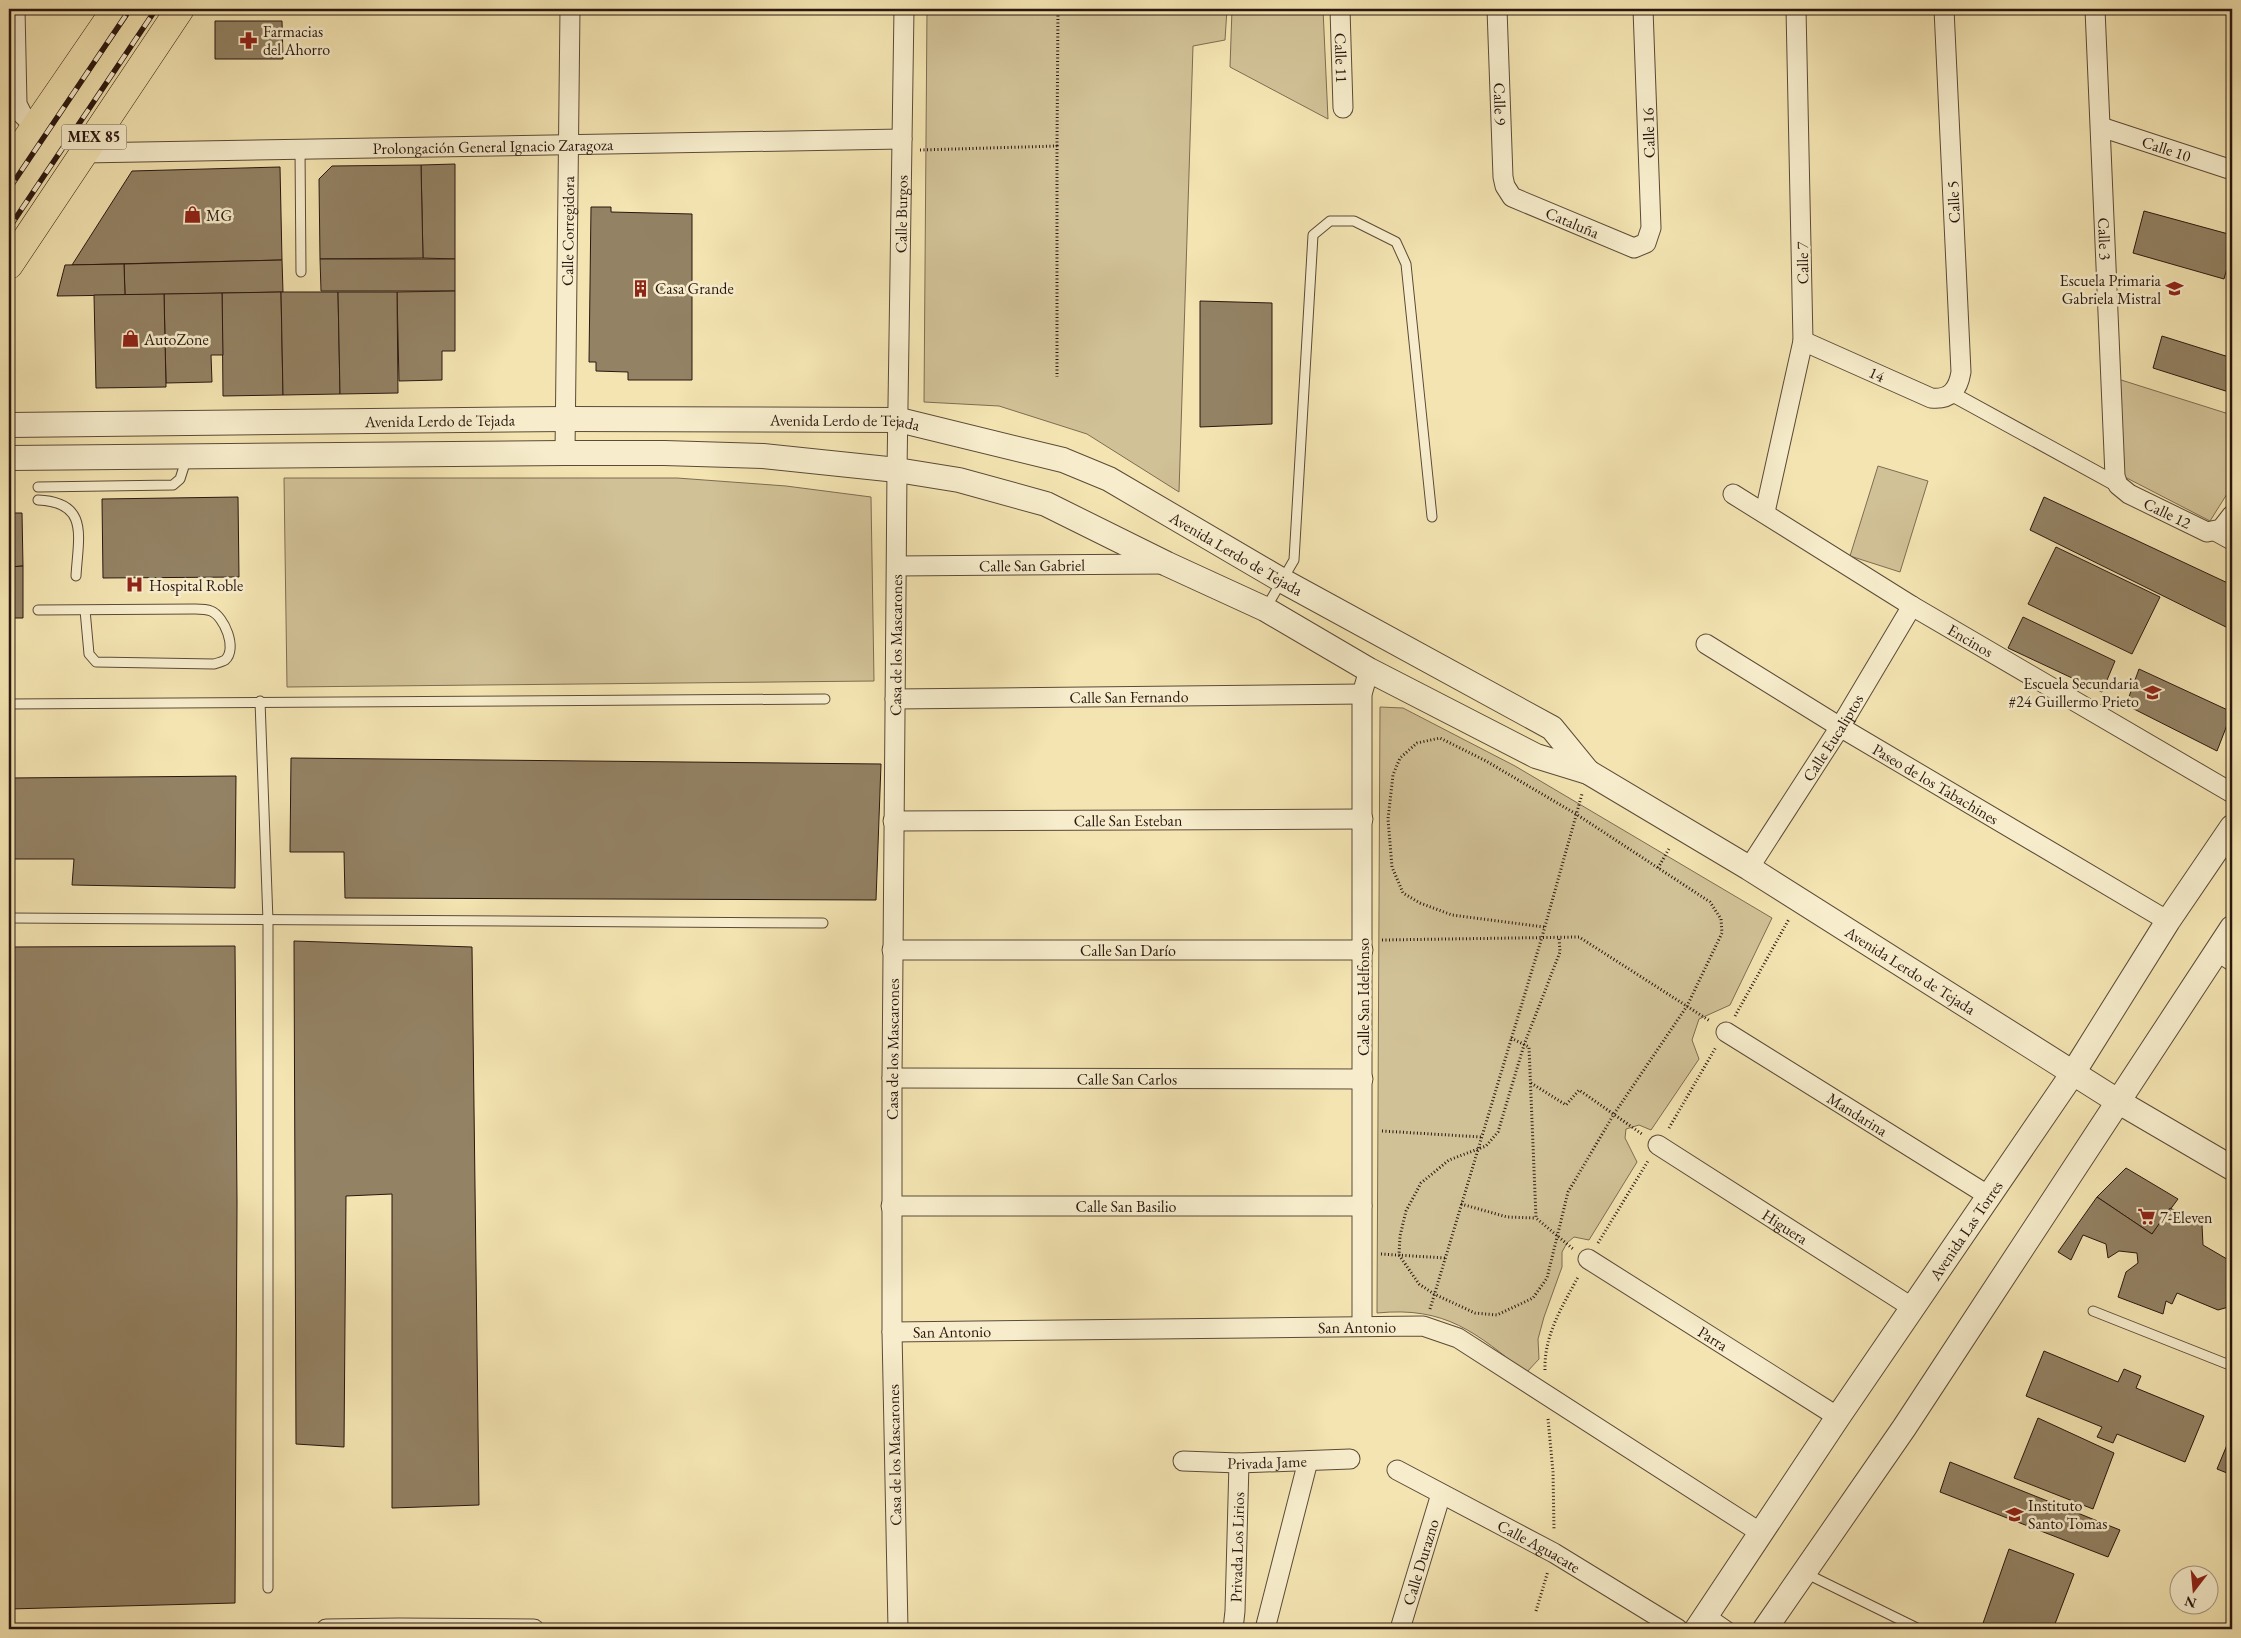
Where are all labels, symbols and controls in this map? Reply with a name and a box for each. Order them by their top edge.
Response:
place label: Farmacias del Ahorro [263,21,330,60]
pharmacy icon: Farmacias del Ahorro [239,30,259,50]
street label: Calle 11 [1330,33,1352,83]
street label: Calle 9 [1489,82,1511,126]
street label: Calle 16 [1637,107,1660,158]
road number: MEX 85 [62,124,126,150]
street label: Calle 10 [2139,131,2194,167]
street label: Prolongación General Ignacio Zaragoza [372,134,614,159]
street label: Calle Corregidora [557,175,579,286]
street label: Calle Burgos [890,175,912,253]
street label: Calle 5 [1942,180,1965,224]
street label: Cataluña [1542,202,1603,244]
shop icon: MG [182,205,202,225]
place label: MG [206,205,232,226]
street label: Calle 3 [2093,217,2116,261]
street label: Calle 7 [1792,241,1813,284]
place label: Escuela Primaria Gabriela Mistral [2060,270,2162,309]
building icon: Casa Grande [631,278,651,298]
place label: Casa Grande [655,278,734,299]
school or university icon: Escuela Primaria Gabriela Mistral [2165,279,2185,299]
shop icon: AutoZone [120,329,140,349]
place label: AutoZone [143,329,209,350]
street label: 14 [1865,362,1888,387]
street label: Avenida Lerdo de Tejada [364,410,516,432]
street label: Avenida Lerdo de Tejada [769,410,923,436]
street label: Calle 12 [2140,493,2195,534]
street label: Avenida Lerdo de Tejada [1165,506,1307,601]
street label: Calle San Gabriel [979,555,1085,576]
street label: Casa de los Mascarones [885,574,907,716]
hospital icon: Hospital Roble [125,575,145,595]
place label: Hospital Roble [149,575,243,596]
street label: Encinos [1944,619,1997,662]
place label: Escuela Secundaria #24 Guillermo Prieto [2009,673,2140,712]
school or university icon: Escuela Secundaria #24 Guillermo Prieto [2143,682,2163,702]
street label: Calle San Fernando [1069,686,1189,708]
street label: Calle Eucaliptos [1798,690,1868,785]
street label: Paseo de los Tabachines [1869,739,2002,830]
street label: Calle San Esteban [1074,810,1183,831]
street label: Avenida Lerdo de Tejada [1840,921,1980,1020]
street label: Calle San Idelfonso [1353,938,1374,1056]
street label: Calle San Darío [1080,940,1176,961]
street label: Casa de los Mascarones [882,978,904,1120]
street label: Calle San Carlos [1077,1068,1177,1090]
street label: Mandarina [1823,1088,1892,1142]
street label: Avenida Las Torres [1924,1176,2008,1285]
street label: Calle San Basilio [1076,1196,1177,1217]
street label: Higuera [1758,1204,1812,1249]
supermarket icon: 7-Eleven [2136,1207,2156,1227]
place label: 7-Eleven [2160,1207,2213,1228]
street label: San Antonio [1318,1316,1396,1338]
street label: San Antonio [913,1321,991,1343]
street label: Parra [1694,1321,1732,1356]
street label: Casa de los Mascarones [883,1384,906,1526]
street label: Privada Jame [1227,1451,1307,1474]
street label: Privada Los Lirios [1225,1492,1249,1603]
place label: Instituto Santo Tomas [2028,1495,2107,1534]
school or university icon: Instituto Santo Tomas [2004,1504,2024,1524]
street label: Calle Aguacate [1494,1515,1584,1578]
street label: Calle Durazno [1398,1516,1444,1608]
north arrow [2168,1566,2218,1616]
text: N [2182,1592,2198,1613]

